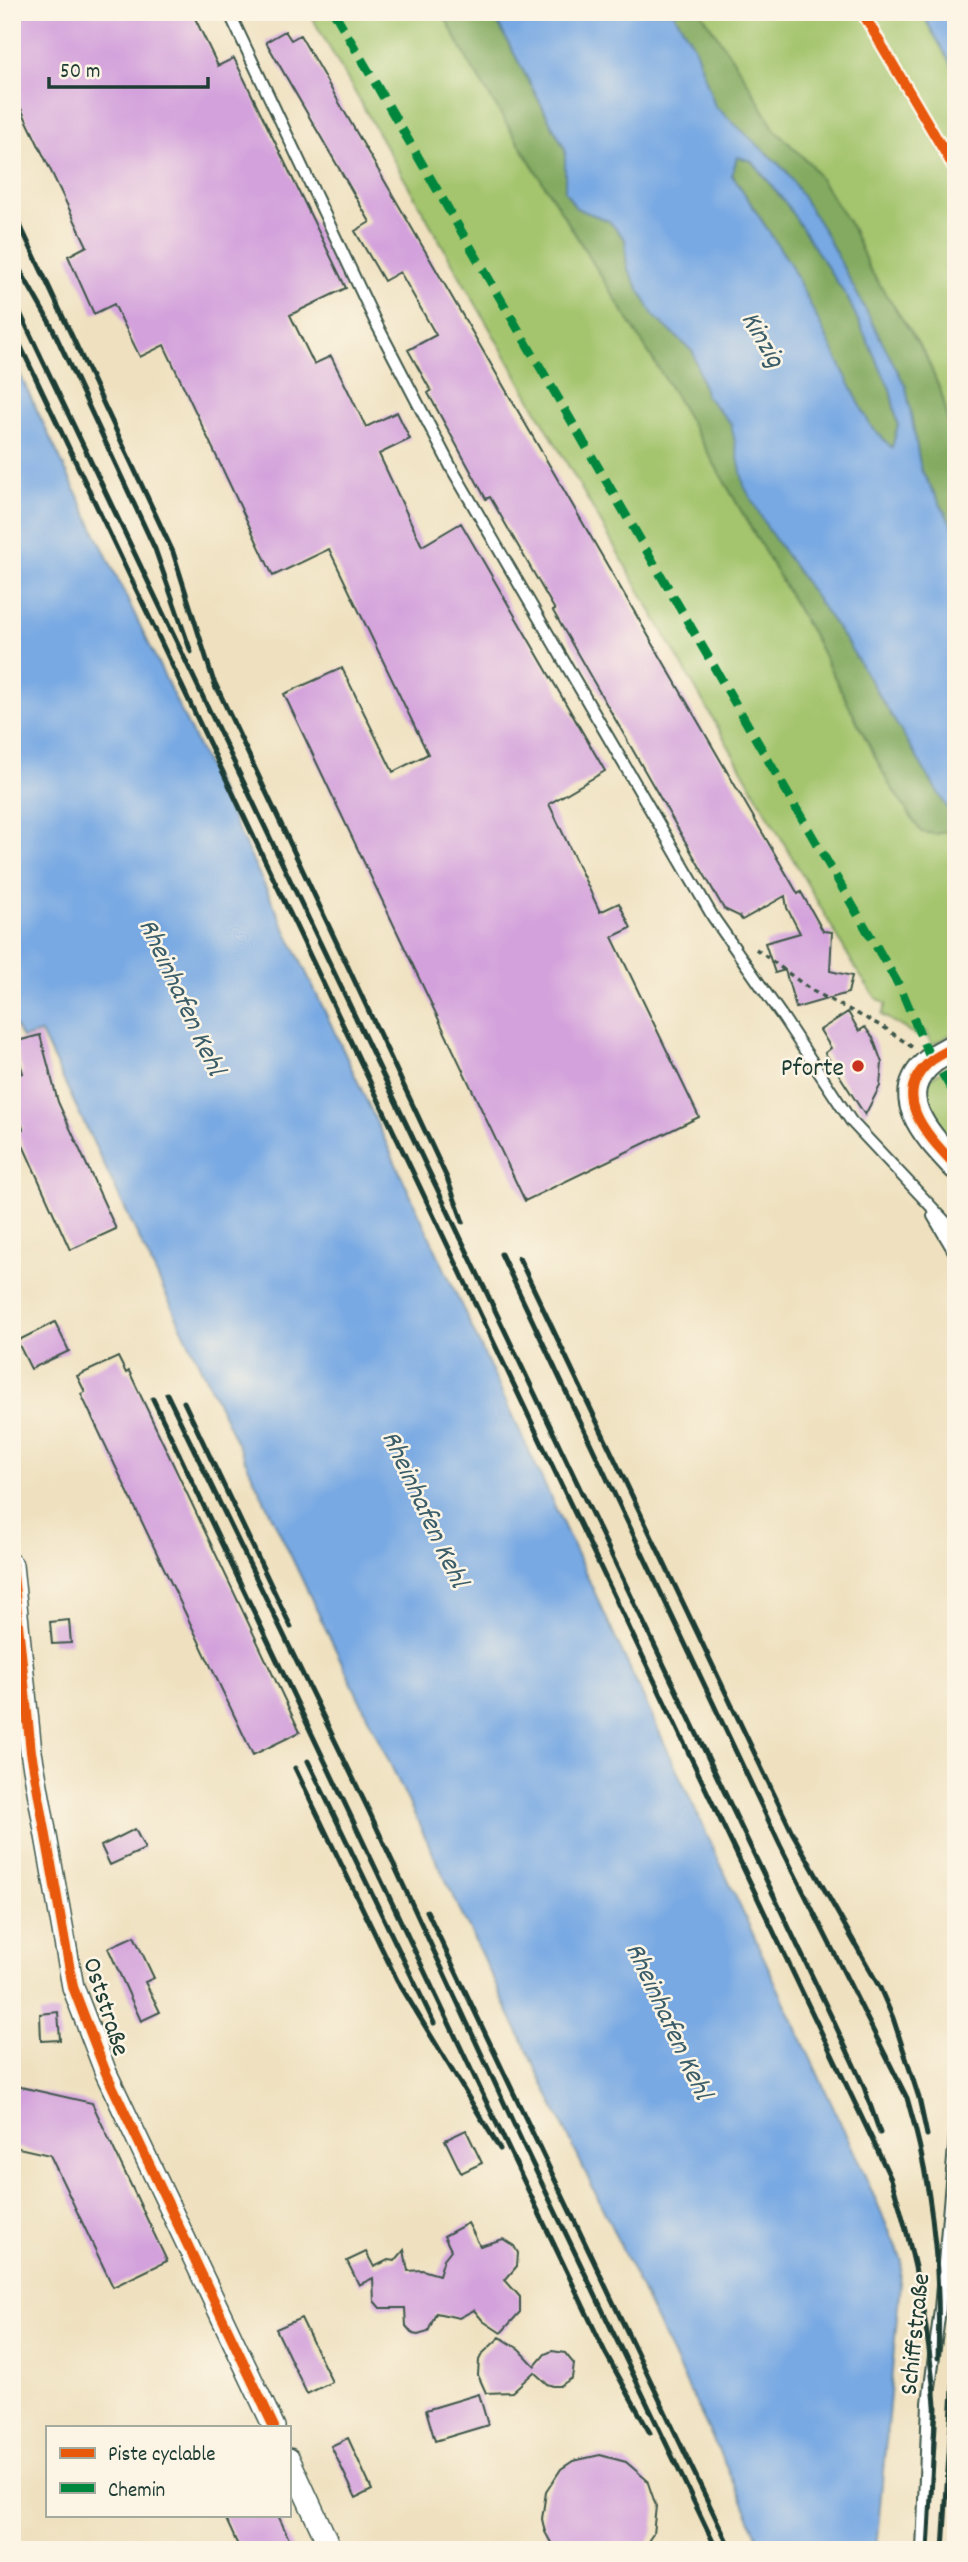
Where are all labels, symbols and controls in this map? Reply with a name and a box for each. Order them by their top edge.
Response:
scale bar [49,46,208,90]
text: 50 m [60,58,100,88]
water label: Kinzig [729,305,793,377]
water label: Rheinhafen Kehl [126,913,234,1085]
place label: Pforte [781,1051,844,1088]
marker: Pforte [850,1058,866,1074]
water label: Rheinhafen Kehl [369,1425,477,1597]
water label: Rheinhafen Kehl [613,1937,721,2109]
street label: Oststraße [71,1953,138,2061]
street label: Schiffstraße [892,2272,941,2397]
legend [46,2426,290,2516]
text: Piste cyclable [108,2441,216,2471]
text: Chemin [108,2477,165,2507]

